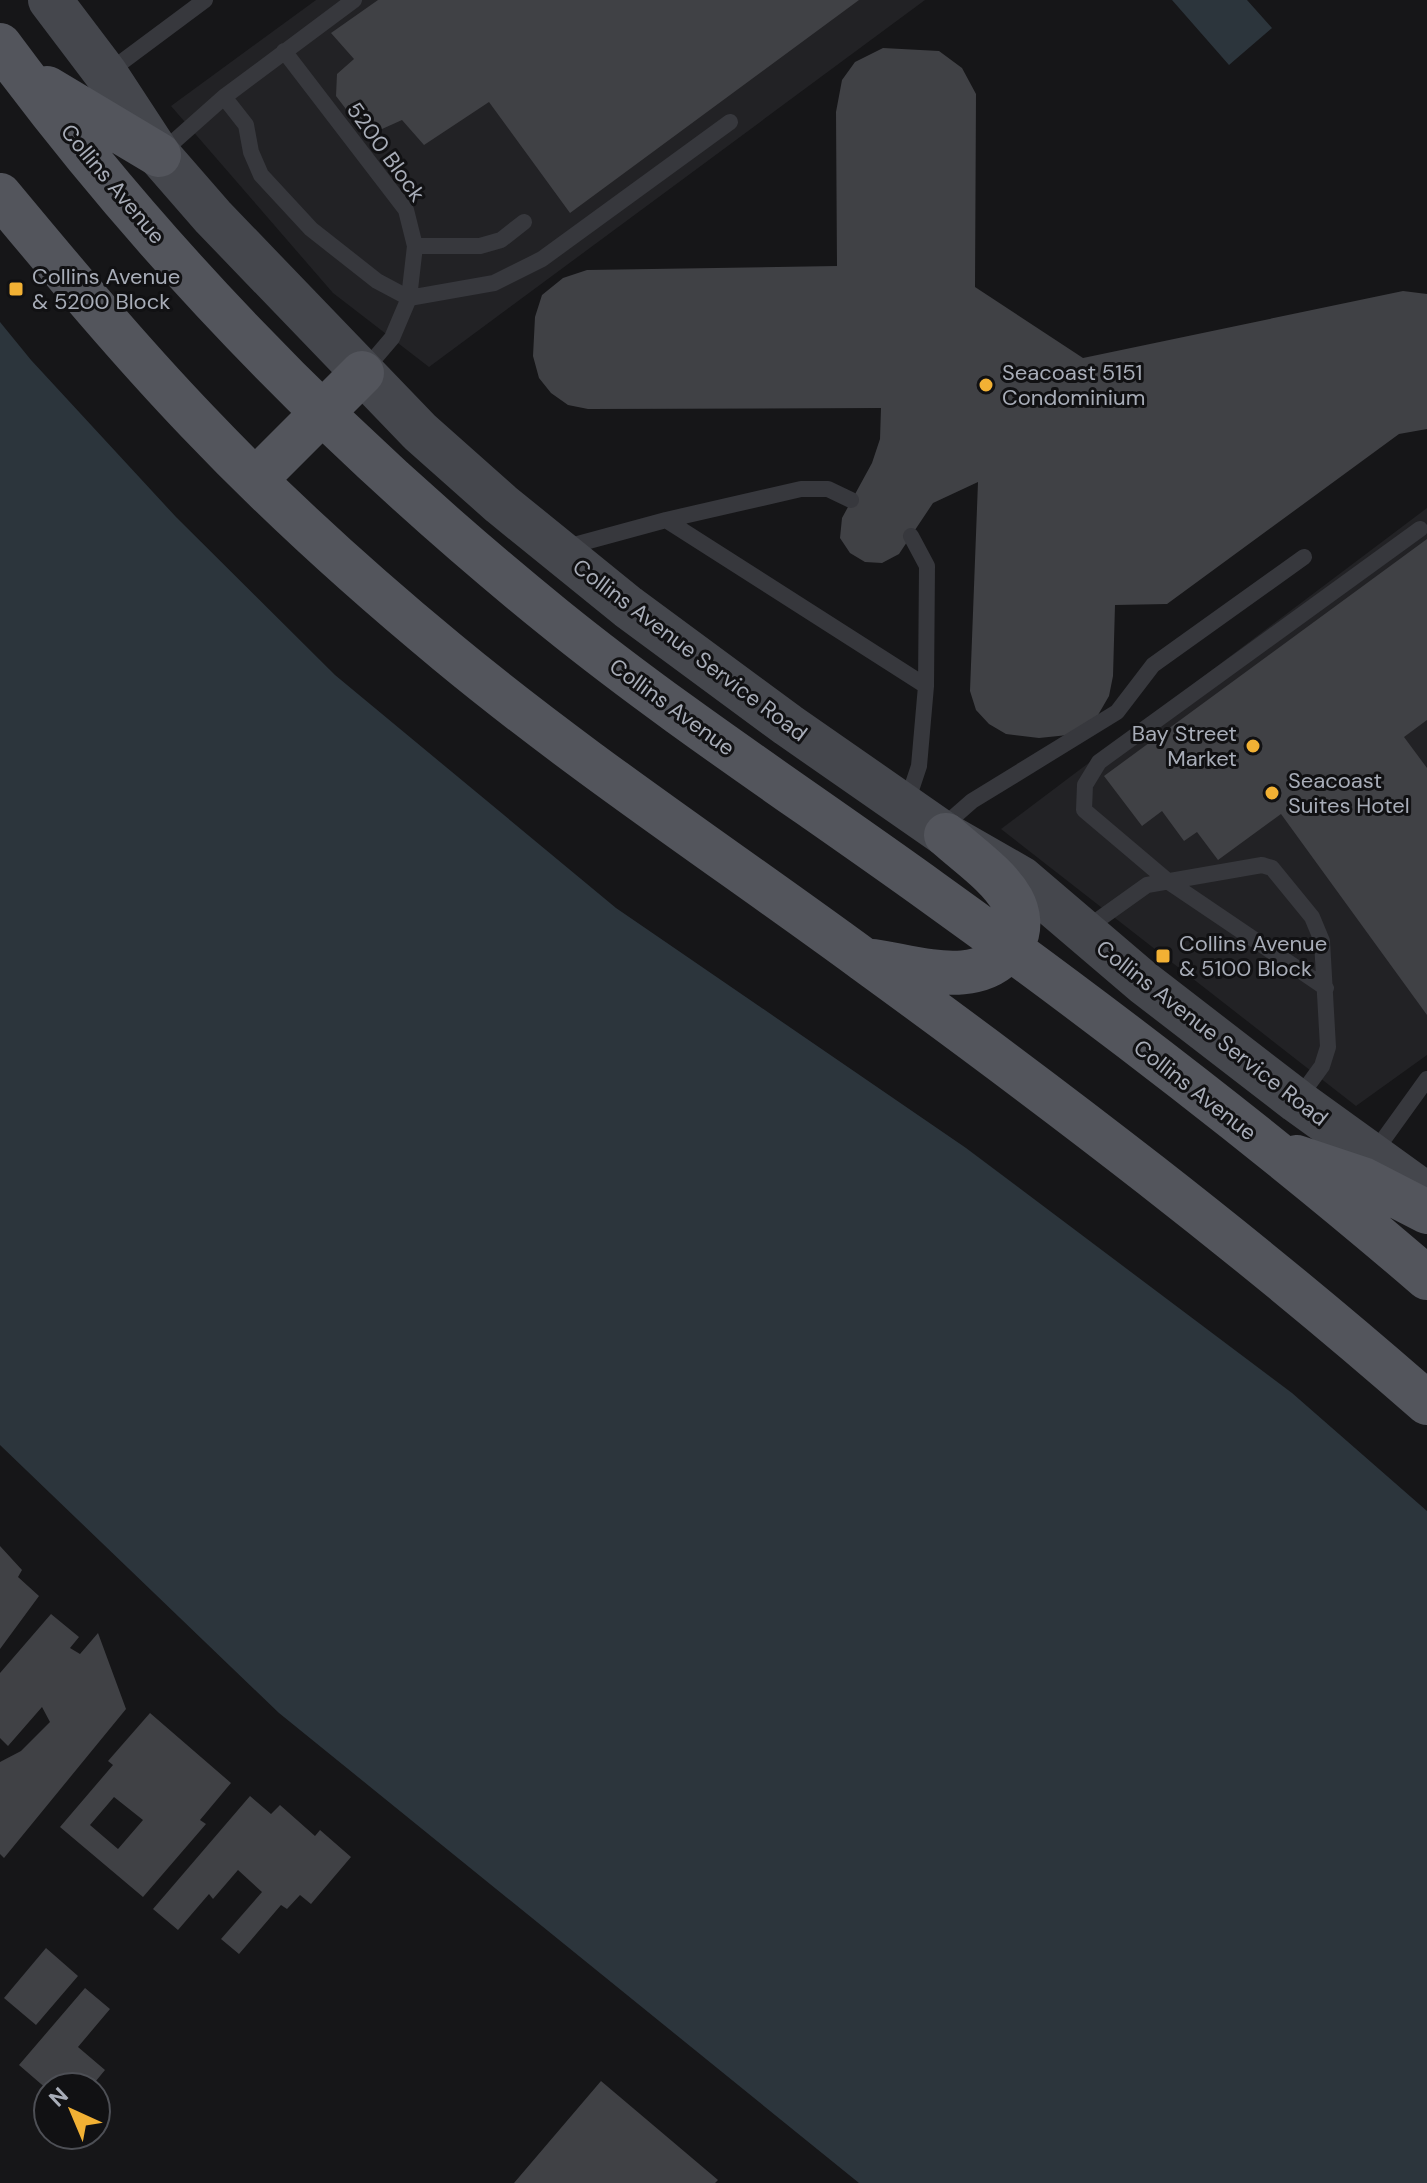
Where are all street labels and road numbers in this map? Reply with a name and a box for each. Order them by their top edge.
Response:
street label: 5200 Block [340,96,432,208]
street label: Collins Avenue [54,118,172,250]
street label: Collins Avenue Service Road [568,553,812,747]
street label: Collins Avenue [604,653,740,761]
street label: Collins Avenue Service Road [1091,934,1333,1132]
street label: Collins Avenue [1128,1034,1262,1146]

